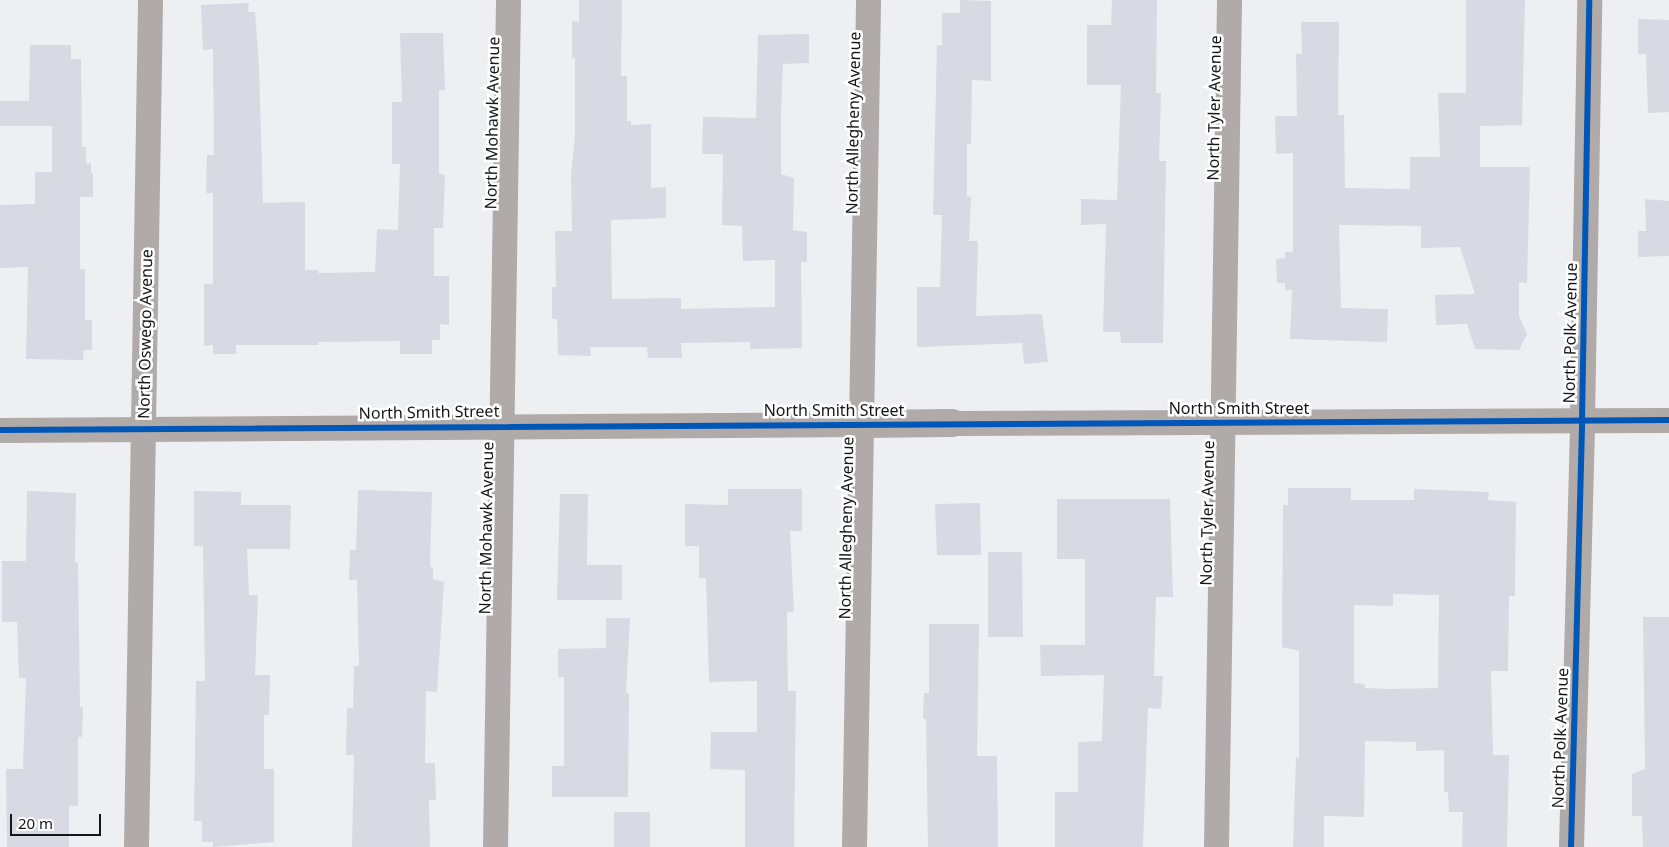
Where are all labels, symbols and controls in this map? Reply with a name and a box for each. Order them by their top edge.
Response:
street label: North Allegheny Avenue [842,31,864,215]
street label: North Tyler Avenue [1203,35,1225,181]
street label: North Mohawk Avenue [481,36,503,210]
street label: North Oswego Avenue [134,249,156,419]
street label: North Polk Avenue [1559,263,1581,403]
street label: North Smith Street [1169,398,1309,418]
street label: North Smith Street [764,400,904,420]
street label: North Smith Street [359,401,499,423]
street label: North Allegheny Avenue [835,436,857,620]
street label: North Tyler Avenue [1196,440,1218,586]
street label: North Mohawk Avenue [475,441,497,615]
street label: North Polk Avenue [1548,667,1572,809]
scale bar [12,804,104,836]
text: 20 m [18,813,53,833]

